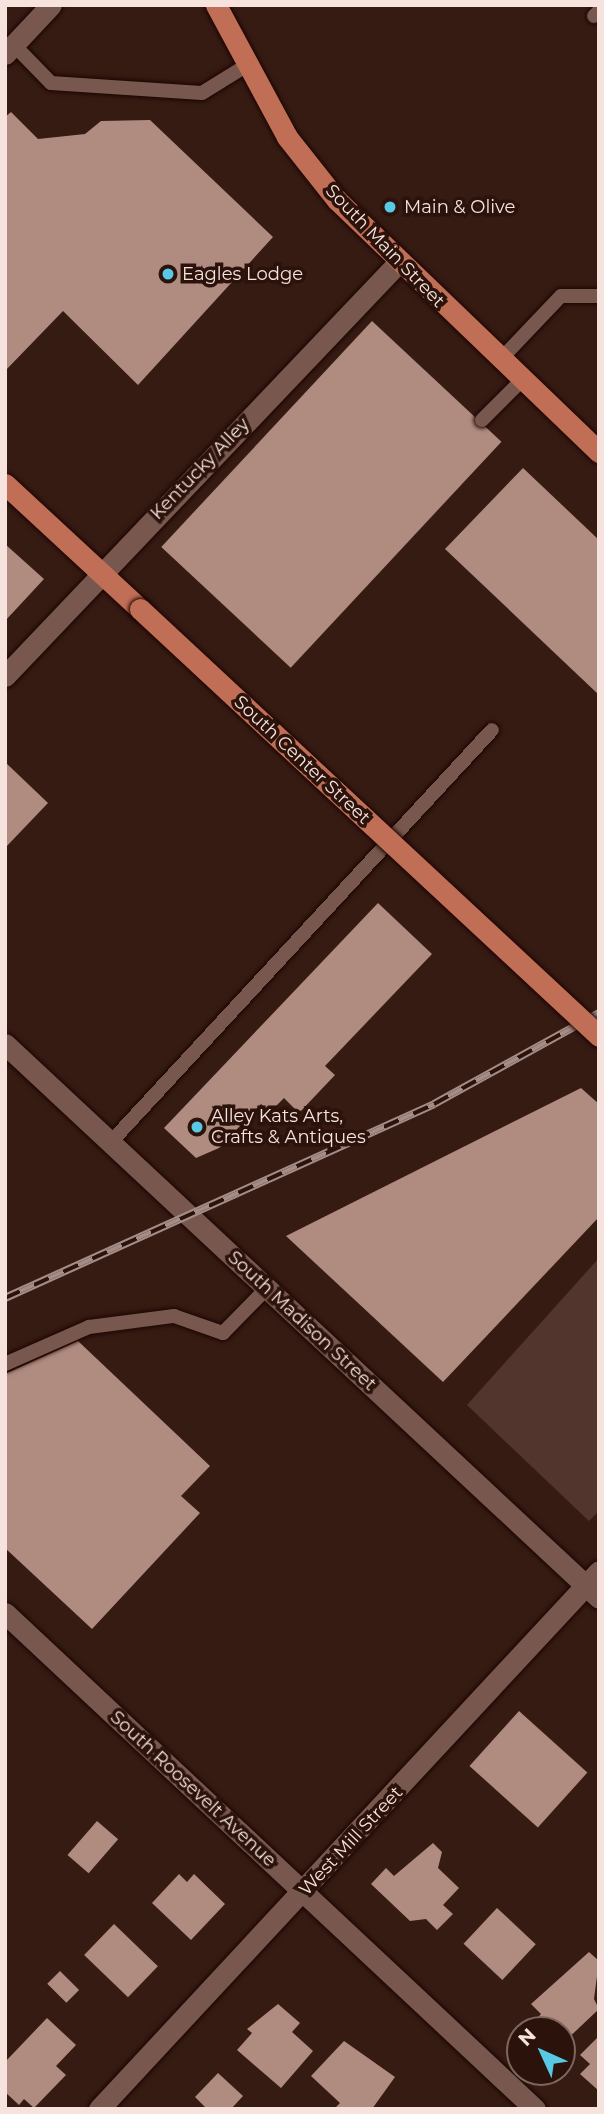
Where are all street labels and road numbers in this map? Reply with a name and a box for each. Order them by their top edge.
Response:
street label: South Main Street [321,180,449,312]
street label: Kentucky Alley [146,414,254,524]
street label: South Center Street [229,691,375,829]
street label: South Madison Street [223,1247,381,1395]
street label: South Roosevelt Avenue [106,1707,280,1871]
street label: West Mill Street [295,1782,407,1900]

